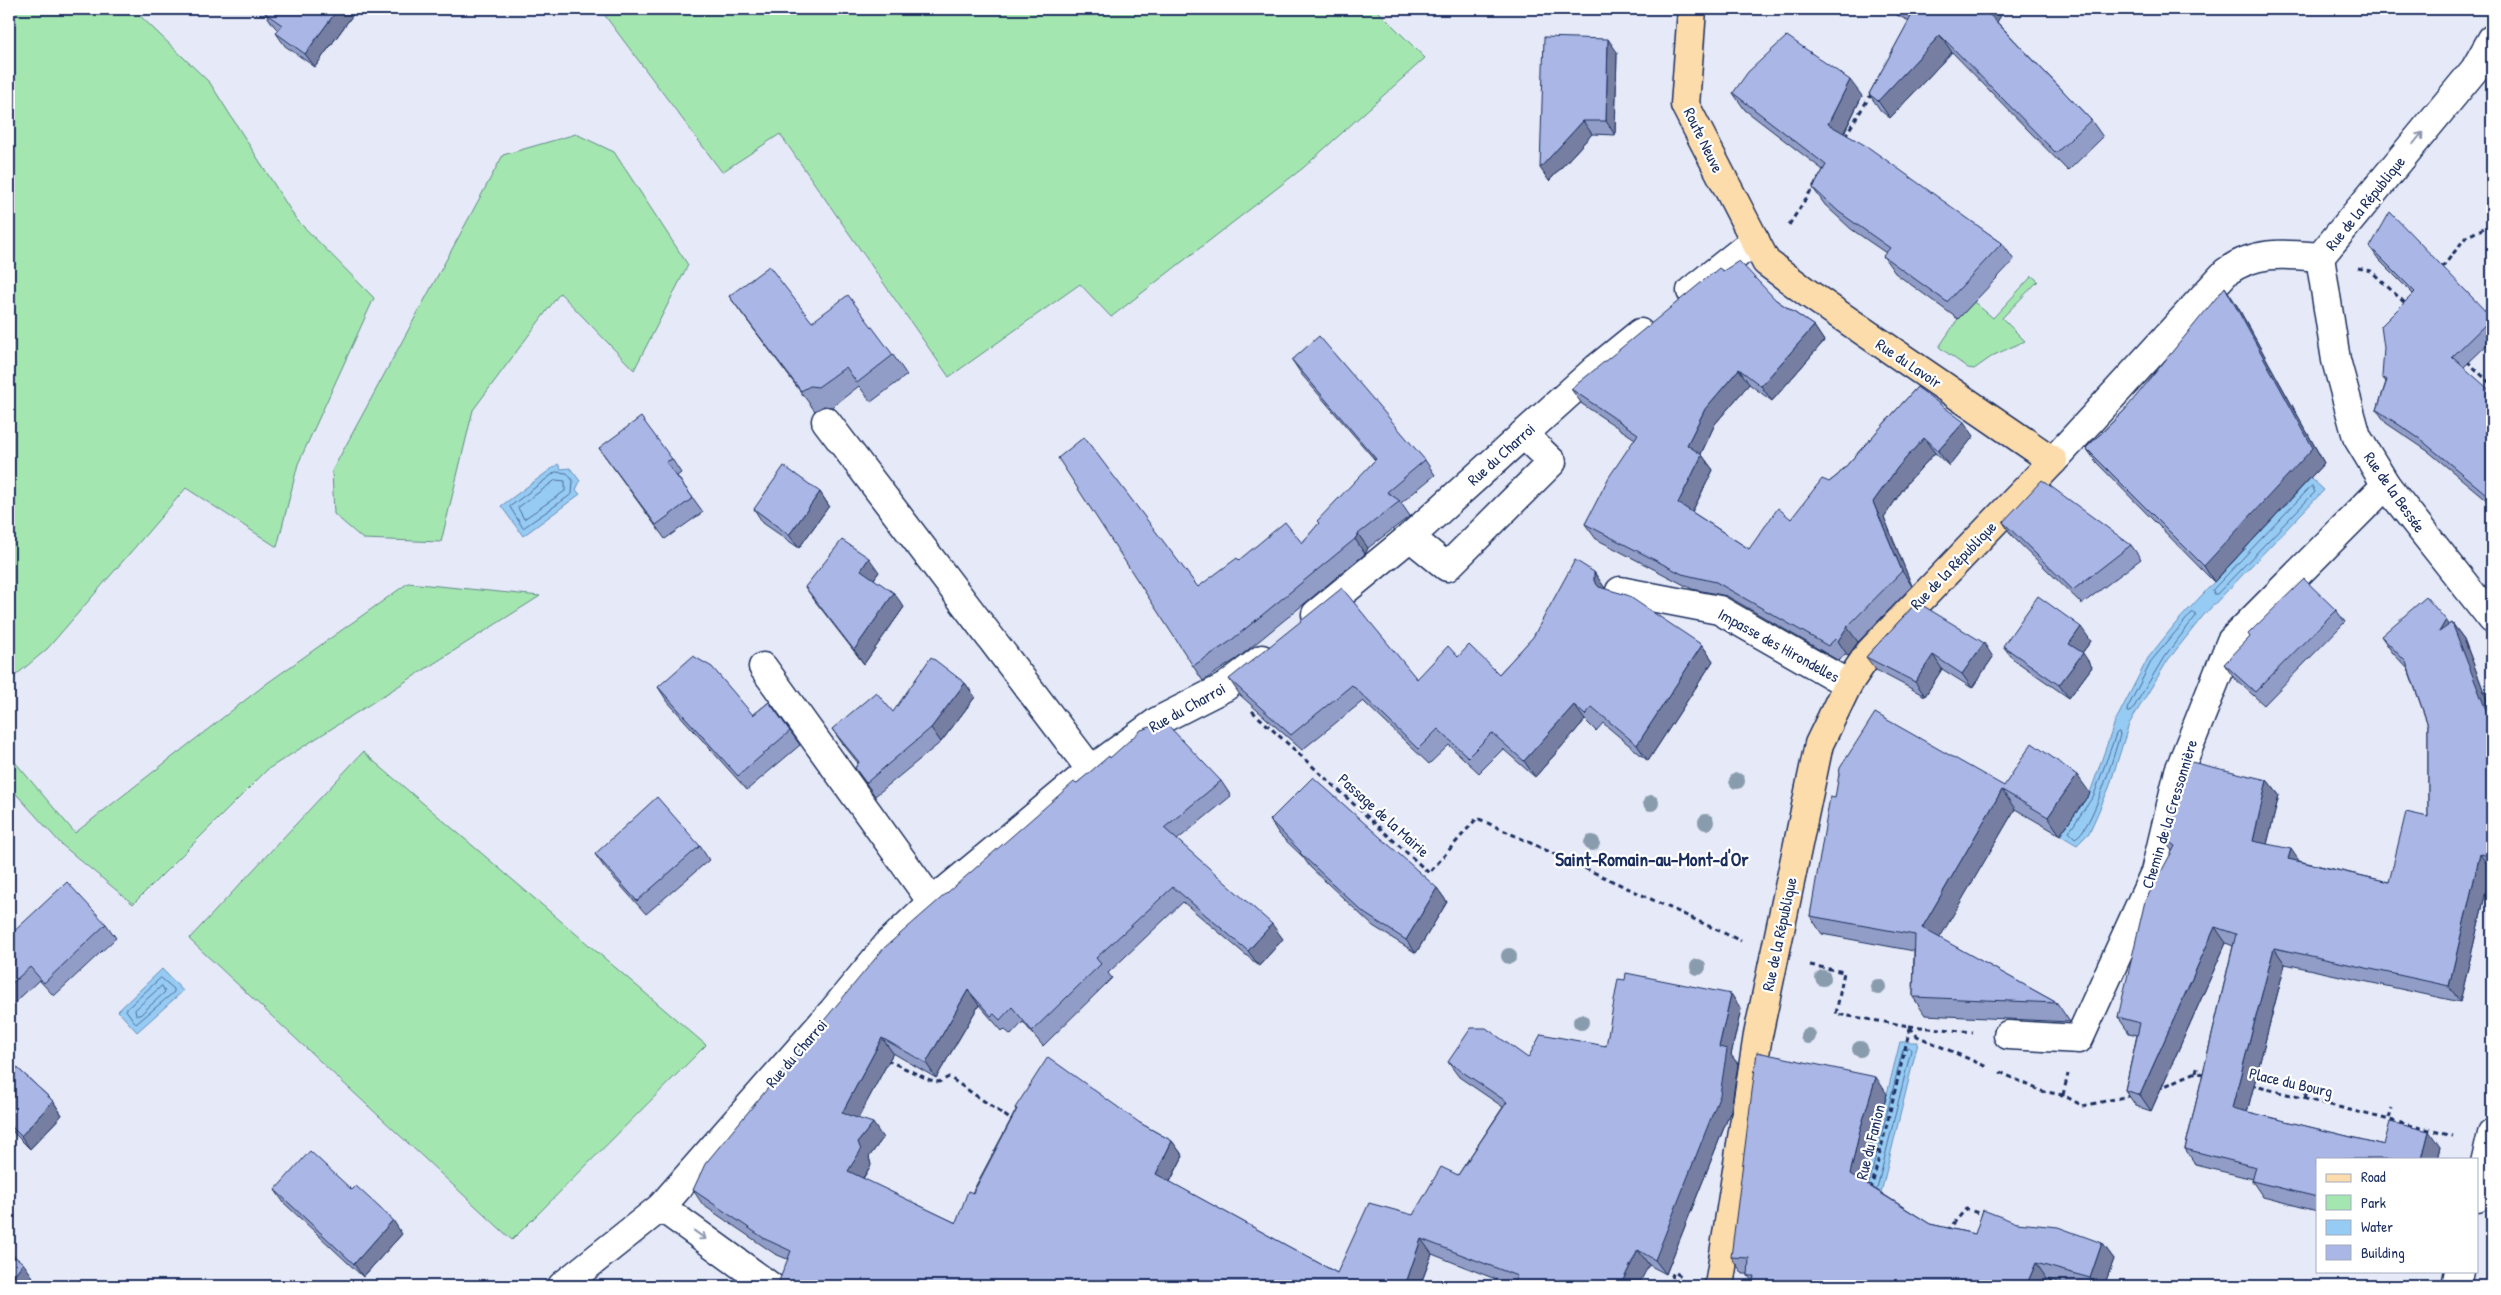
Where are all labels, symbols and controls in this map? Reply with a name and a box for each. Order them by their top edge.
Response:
street label: Route Neuve [1679,104,1729,177]
one-way arrow [2412,132,2423,145]
street label: Rue de la République [2320,151,2410,255]
street label: Rue du Lavoir [1872,333,1946,393]
street label: Rue du Charroi [1462,418,1540,490]
street label: Rue de la Bessée [2359,447,2431,537]
street label: Rue de la République [1905,515,2002,614]
street label: Impasse des Hirondelles [1714,603,1844,687]
street label: Rue du Charroi [1145,677,1229,737]
street label: Chemin de la Cressonnière [2136,736,2202,891]
street label: Passage de la Mairie [1334,768,1435,862]
district label: Saint-Romain-au-Mont-d'Or [1555,846,1749,872]
street label: Rue de la République [1756,875,1802,993]
street label: Rue du Charroi [760,1014,832,1092]
street label: Place du Bourg [2247,1062,2335,1102]
street label: Rue du Fanion [1850,1102,1890,1182]
legend [2316,1158,2478,1272]
text: Road [2361,1166,2386,1187]
text: Park [2361,1192,2386,1213]
text: Water [2361,1216,2393,1237]
one-way arrow [693,1230,706,1241]
text: Building [2361,1242,2405,1263]

